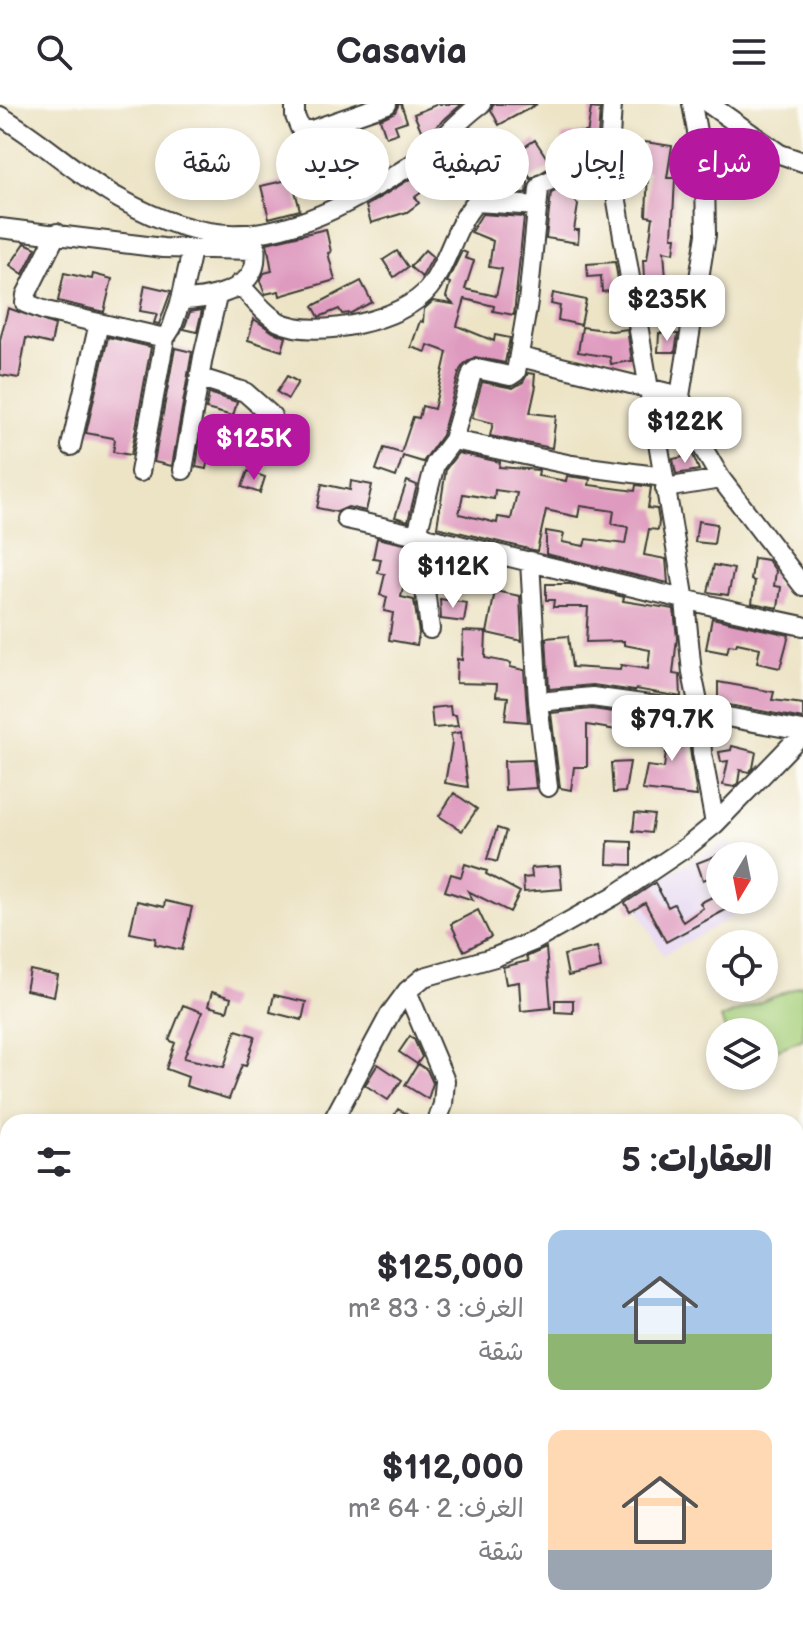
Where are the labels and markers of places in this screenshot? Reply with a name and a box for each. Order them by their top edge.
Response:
pin: $235K [611,275,723,343]
pin: $122K [629,397,741,465]
pin: $125K [198,414,310,482]
pin: $112K [397,542,509,610]
pin: $79.7K [607,695,737,763]

